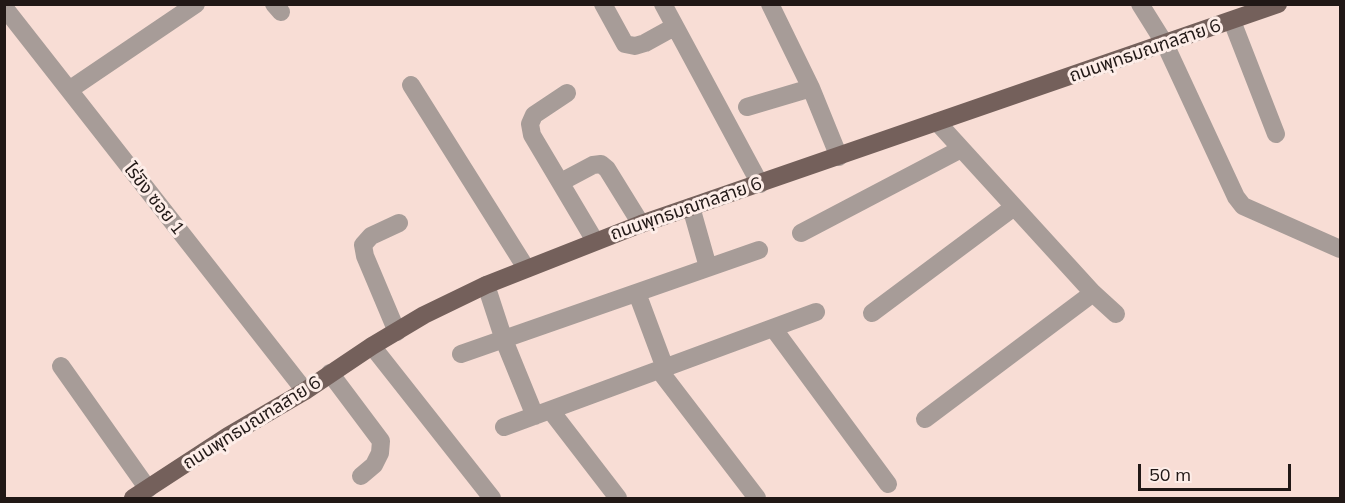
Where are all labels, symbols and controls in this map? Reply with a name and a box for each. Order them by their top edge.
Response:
street label: ถนนพุทธมณฑลสาย 6 [1066,15,1224,87]
street label: ไร่ขิง ซอย 1 [119,159,189,239]
street label: ถนนพุทธมณฑลสาย 6 [607,173,765,245]
street label: ถนนพุทธมณฑลสาย 6 [179,372,325,474]
scale bar [1141,452,1294,490]
text: 50 m [1149,463,1191,486]

